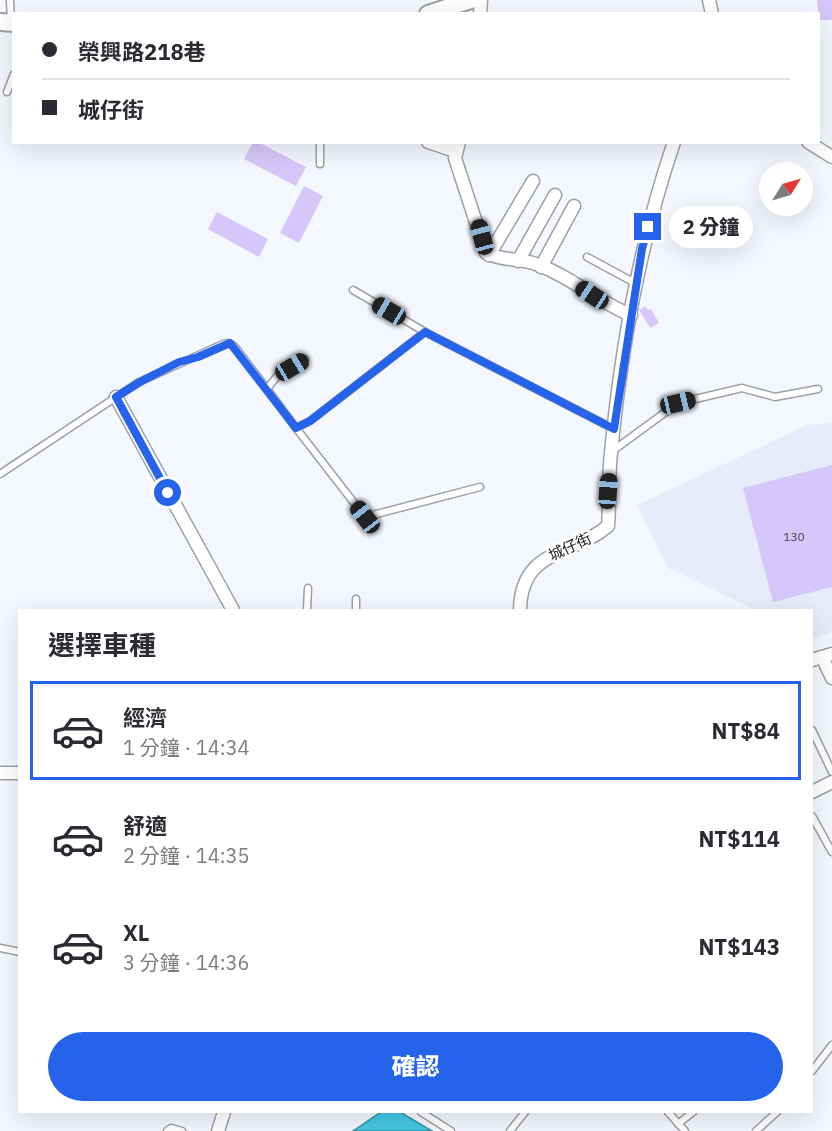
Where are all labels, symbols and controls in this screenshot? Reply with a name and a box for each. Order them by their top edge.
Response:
text: 榮興路218巷 [78,37,206,66]
text: 城仔街 [78,95,144,124]
north arrow [759,162,813,216]
map controls [759,162,813,216]
callout: 2 分鐘 [669,206,753,248]
route end [634,213,661,240]
text: 2 分鐘 [683,213,739,240]
car [469,217,495,257]
car [572,278,612,312]
car [369,294,409,328]
car [272,350,312,384]
car [658,390,698,416]
car [598,472,618,510]
route start [154,479,181,506]
car [347,497,383,537]
street label: 城仔街 [545,528,594,565]
house number: 130 [783,529,805,544]
text: 選擇車種 [48,627,156,662]
text: 經濟 [123,703,167,732]
icon: car [51,704,105,758]
text: NT$84 [712,716,780,745]
text: 1 分鐘 · 14:34 [123,734,250,761]
text: 舒適 [123,811,167,840]
icon: car [51,812,105,866]
text: NT$114 [698,824,780,853]
text: 2 分鐘 · 14:35 [123,842,250,869]
text: XL [123,918,149,947]
icon: car [51,920,105,974]
text: NT$143 [698,932,780,961]
text: 3 分鐘 · 14:36 [123,949,250,976]
button: 確認 [48,1032,783,1101]

